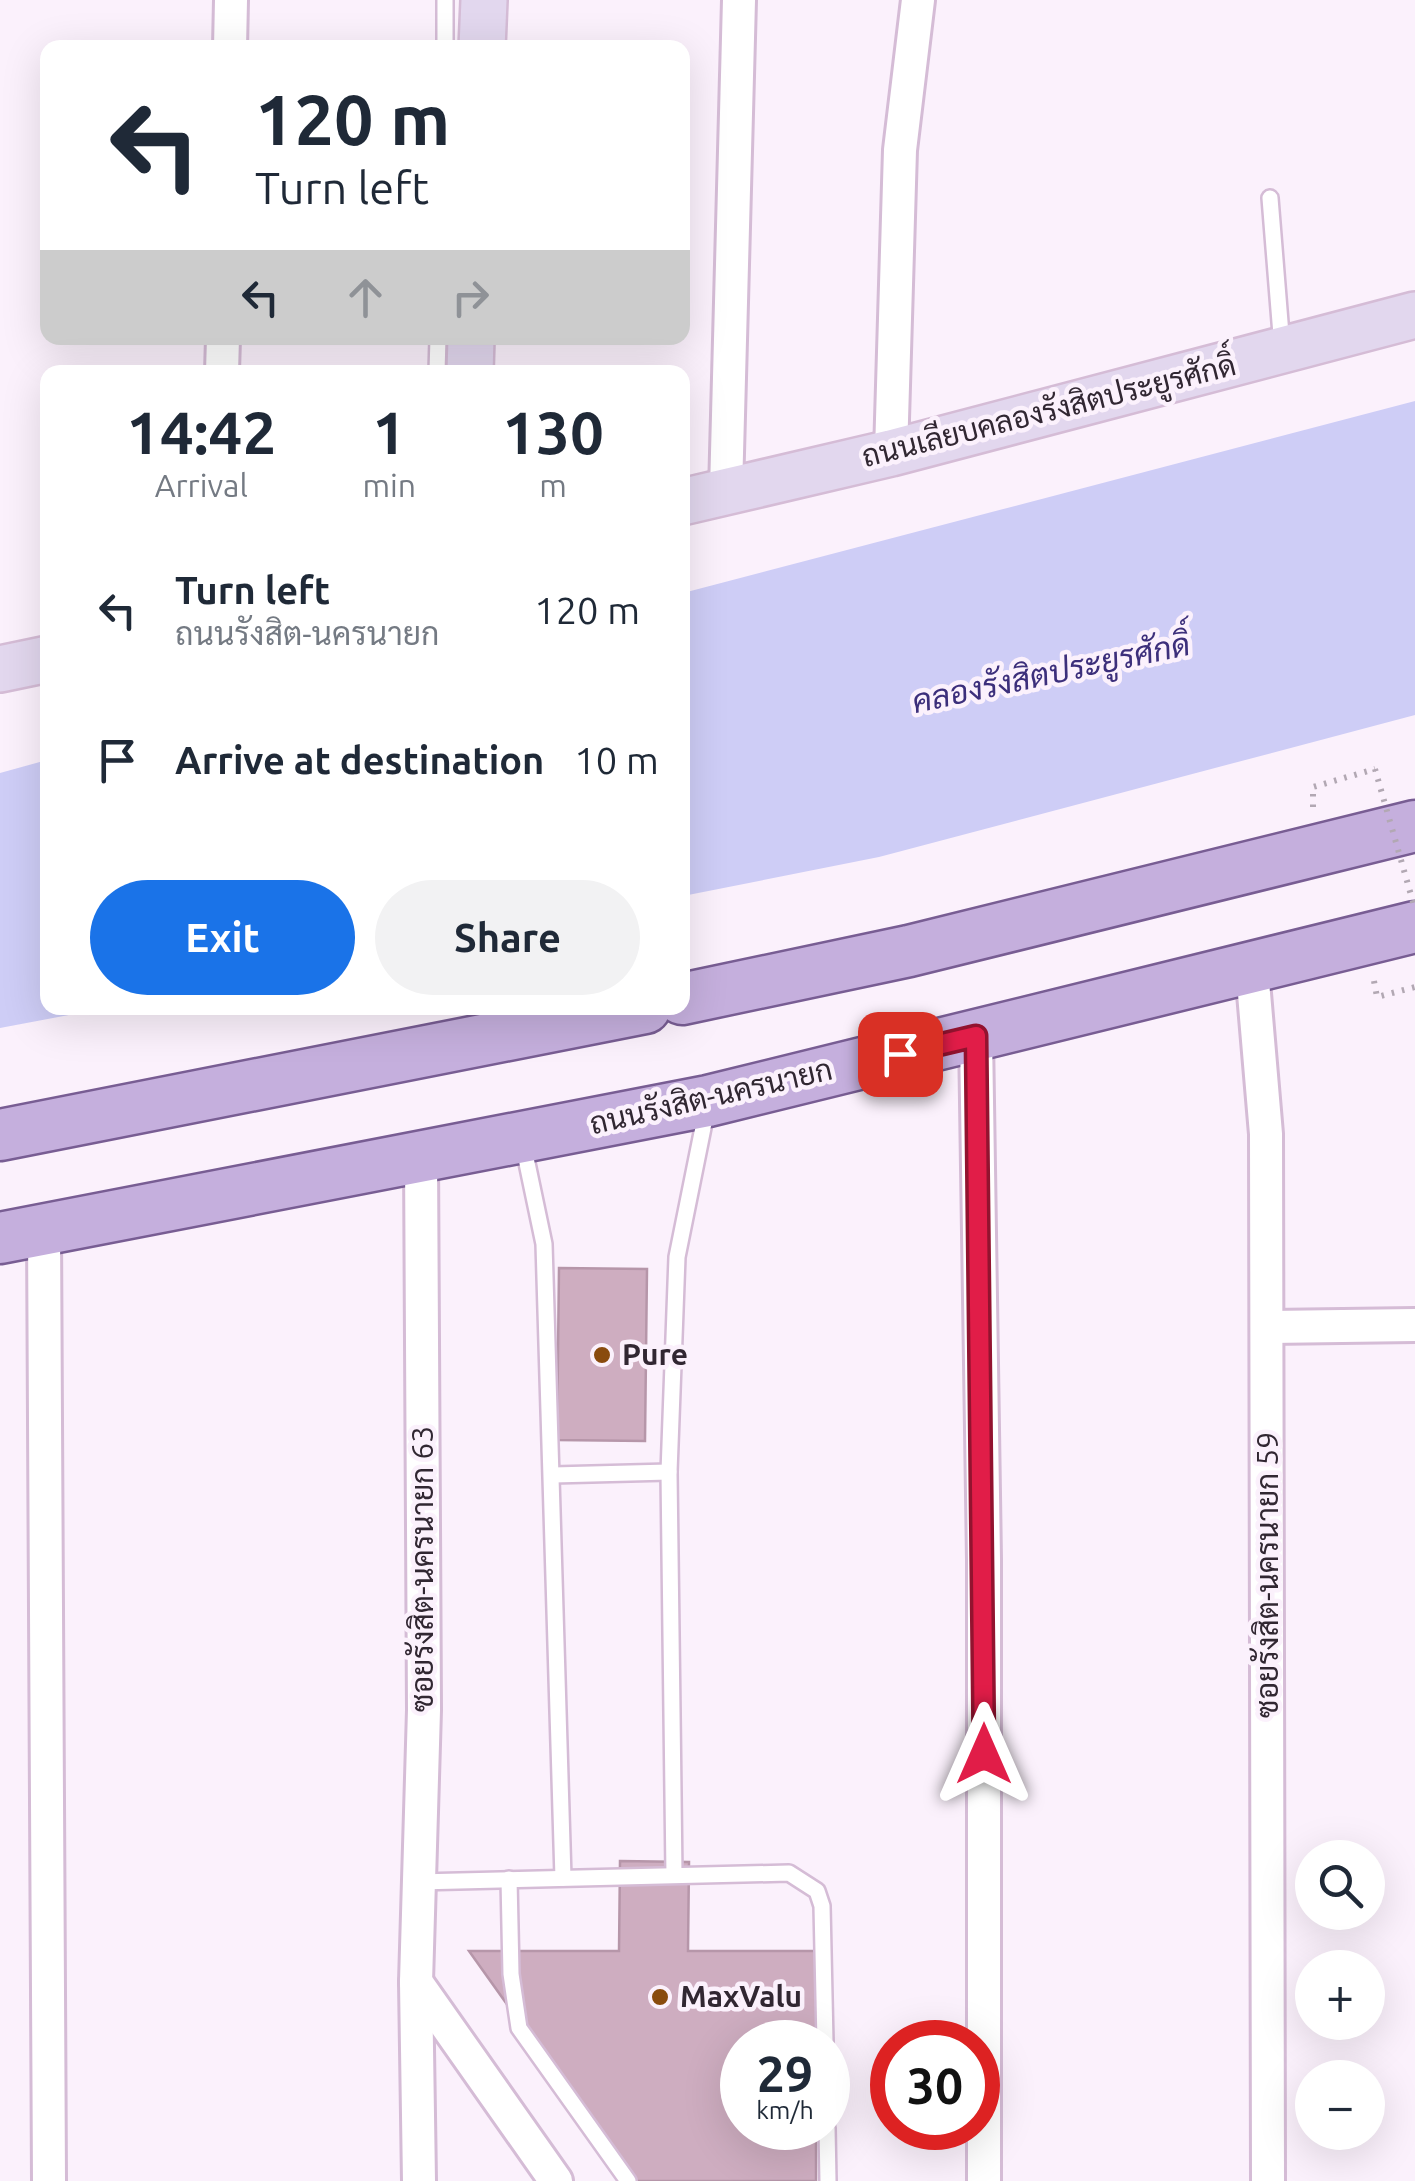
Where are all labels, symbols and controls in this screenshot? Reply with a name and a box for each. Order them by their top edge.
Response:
icon: left [90,80,220,210]
text: 120 m [255,80,450,158]
text: Turn left [255,162,429,213]
icon: left [233,270,288,325]
icon: ahead [338,270,393,325]
icon: right [443,270,498,325]
street label: ถนนเลียบคลองรังสิตประยูรศักดิ์ [856,339,1240,477]
text: 14:42 [126,398,276,465]
text: 1 [372,398,406,465]
text: 130 [502,398,604,465]
text: Arrival [155,467,248,503]
text: min [362,467,416,503]
text: m [539,467,567,503]
text: Turn left [175,569,330,611]
icon: left [90,583,145,638]
text: 120 m [534,589,640,631]
text: ถนนรังสิต-นครนายก [175,615,439,651]
water label: คลองรังสิตประยูรศักดิ์ [907,616,1199,724]
icon: arrive [90,733,145,788]
text: Arrive at destination [175,739,544,781]
text: 10 m [574,739,659,781]
button: Exit [90,880,355,995]
button: Share [375,880,640,995]
pin [858,1012,943,1097]
icon: arrive [873,1027,928,1082]
street label: ถนนรังสิต-นครนายก [586,1051,835,1140]
place label: Pure [622,1337,688,1371]
marker: Pure [591,1344,613,1366]
street label: ซอยรังสิต-นครนายก 63 [404,1426,439,1712]
street label: ซอยรังสิต-นครนายก 59 [1249,1432,1284,1718]
position arrow [932,1702,1036,1806]
map controls [1295,1840,1385,2150]
button: search [1295,1840,1385,1930]
button: + [1295,1950,1385,2040]
place label: MaxValu [680,1979,802,2013]
marker: MaxValu [649,1986,671,2008]
speed limit sign: 30 [870,2020,1000,2150]
text: 29 [757,2045,813,2101]
button: − [1295,2060,1385,2150]
text: km/h [756,2096,814,2124]

